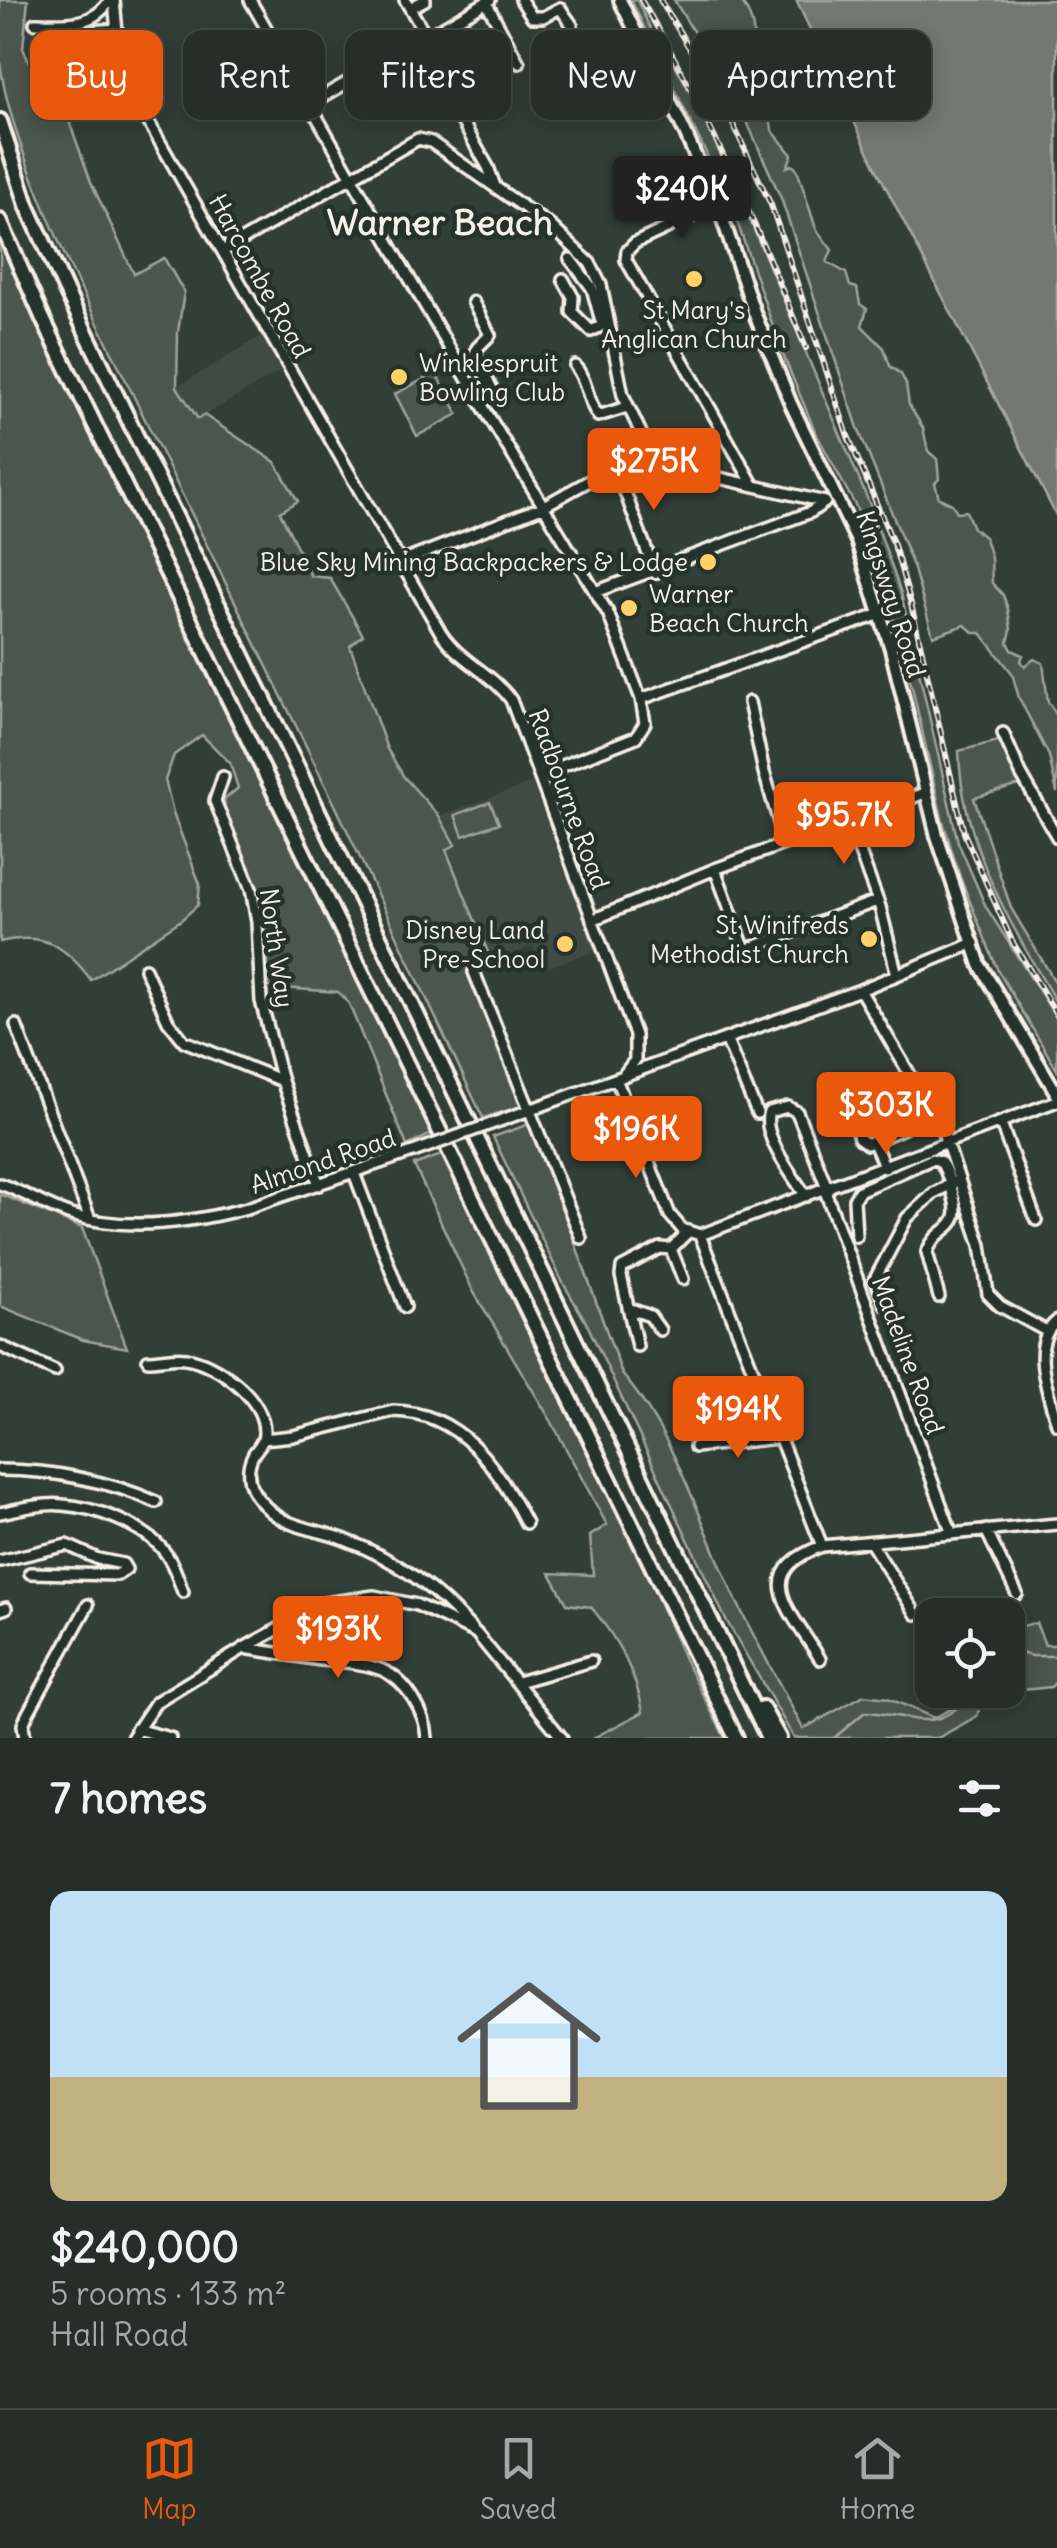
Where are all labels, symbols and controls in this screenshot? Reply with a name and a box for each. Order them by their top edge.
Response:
chip: Buy [30,30,163,120]
chip: Rent [183,30,325,120]
chip: Filters [345,30,511,120]
chip: New [531,30,671,120]
chip: Apartment [691,30,931,120]
pin: $240K [612,156,752,241]
text: $240K [635,168,729,209]
street label: Harcombe Road [202,188,318,364]
district label: Warner Beach [327,200,553,244]
marker: St Mary's Anglican Church [683,268,705,290]
place label: St Mary's Anglican Church [601,294,787,355]
place label: Winklespruit Bowling Club [419,347,565,408]
marker: Winklespruit Bowling Club [388,366,410,388]
pin: $275K [584,428,724,513]
text: $275K [609,440,699,481]
street label: Kingsway Road [849,507,933,681]
place label: Blue Sky Mining Backpackers & Lodge [260,546,688,578]
marker: Blue Sky Mining Backpackers & Lodge [697,551,719,573]
place label: Warner Beach Church [649,578,809,639]
marker: Warner Beach Church [618,597,640,619]
street label: Radbourne Road [522,704,616,894]
pin: $95.7K [763,782,925,867]
text: $95.7K [796,794,892,835]
street label: North Way [253,886,301,1010]
place label: St Winifreds Methodist Church [650,909,849,970]
place label: Disney Land Pre-School [405,914,545,975]
marker: St Winifreds Methodist Church [858,928,880,950]
marker: Disney Land Pre-School [554,933,576,955]
pin: $303K [816,1072,956,1157]
text: $303K [839,1084,933,1125]
pin: $196K [566,1096,706,1181]
text: $196K [593,1108,679,1149]
street label: Almond Road [246,1121,400,1201]
street label: Madeline Road [865,1272,951,1438]
pin: $194K [668,1376,808,1461]
text: $194K [695,1388,781,1429]
pin: $193K [268,1596,408,1681]
map controls [915,1598,1025,1708]
button: locate [915,1598,1025,1708]
text: $193K [295,1608,381,1649]
icon: filters [952,1771,1007,1826]
text: 7 homes [50,1772,207,1824]
icon: home [439,1956,619,2136]
text: $240,000 [50,2221,239,2273]
text: 5 rooms · 133 m² [50,2273,286,2314]
text: Hall Road [50,2314,188,2355]
tab: Map [142,2431,197,2527]
tab: Saved [480,2431,557,2527]
tab: Home [840,2431,915,2527]

